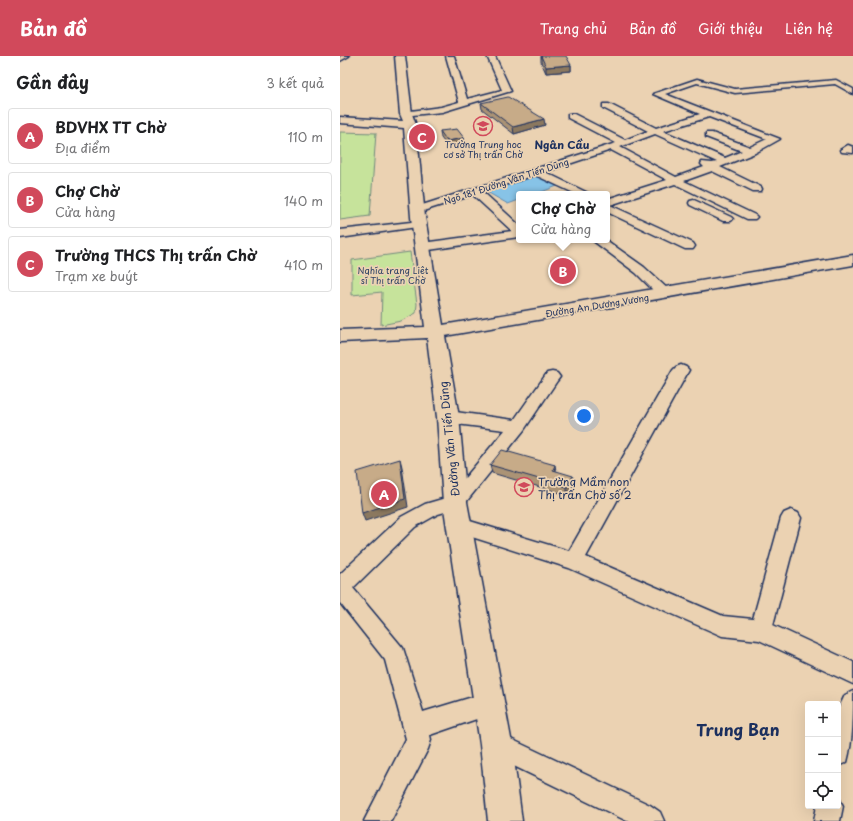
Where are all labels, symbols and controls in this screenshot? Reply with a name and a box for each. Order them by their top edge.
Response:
text: Bản đồ [20,14,87,42]
text: Trang chủ [540,18,607,39]
text: Bản đồ [629,18,676,39]
text: Giới thiệu [698,18,763,39]
text: Liên hệ [785,18,833,39]
text: Gần đây [16,69,89,95]
text: 3 kết quả [266,73,324,92]
text: BDVHX TT Chờ [55,115,166,138]
school or university icon: Trường Trung học cơ sở Thị trấn Chờ [472,115,494,137]
pin: C [409,122,435,152]
text: A [25,127,35,146]
text: 110 m [288,127,323,146]
district label: Ngân Cầu [535,136,590,153]
place label: Trường Trung học cơ sở Thị trấn Chờ [444,137,523,161]
text: Địa điểm [55,138,110,157]
street label: Ngõ 181 Đường Văn Tiến Dũng [442,154,570,208]
text: Chợ Chờ [55,179,119,202]
text: B [26,191,34,210]
text: 140 m [284,191,323,210]
popup [516,191,610,243]
text: Chợ Chờ [531,196,595,219]
text: Cửa hàng [55,202,115,221]
text: Cửa hàng [531,219,591,238]
text: Trường THCS Thị trấn Chờ [55,243,257,266]
text: C [25,255,35,274]
text: 410 m [284,255,323,274]
pin: B [550,256,576,286]
park label: Nghĩa trang Liệt sĩ Thị trấn Chờ [358,263,429,287]
text: Trạm xe buýt [55,266,138,285]
street label: Đường An Dương Vương [544,290,650,320]
street label: Đường Văn Tiến Dũng [435,381,463,497]
your location [574,406,594,426]
place label: Trường Mầm non Thị trấn Chờ số 2 [538,473,632,503]
school or university icon: Trường Mầm non Thị trấn Chờ số 2 [513,476,535,498]
pin: A [371,479,397,509]
map controls [805,701,841,809]
button: + [805,701,841,737]
district label: Trung Bạn [696,717,780,741]
button: − [805,737,841,773]
button: locate [805,773,841,809]

